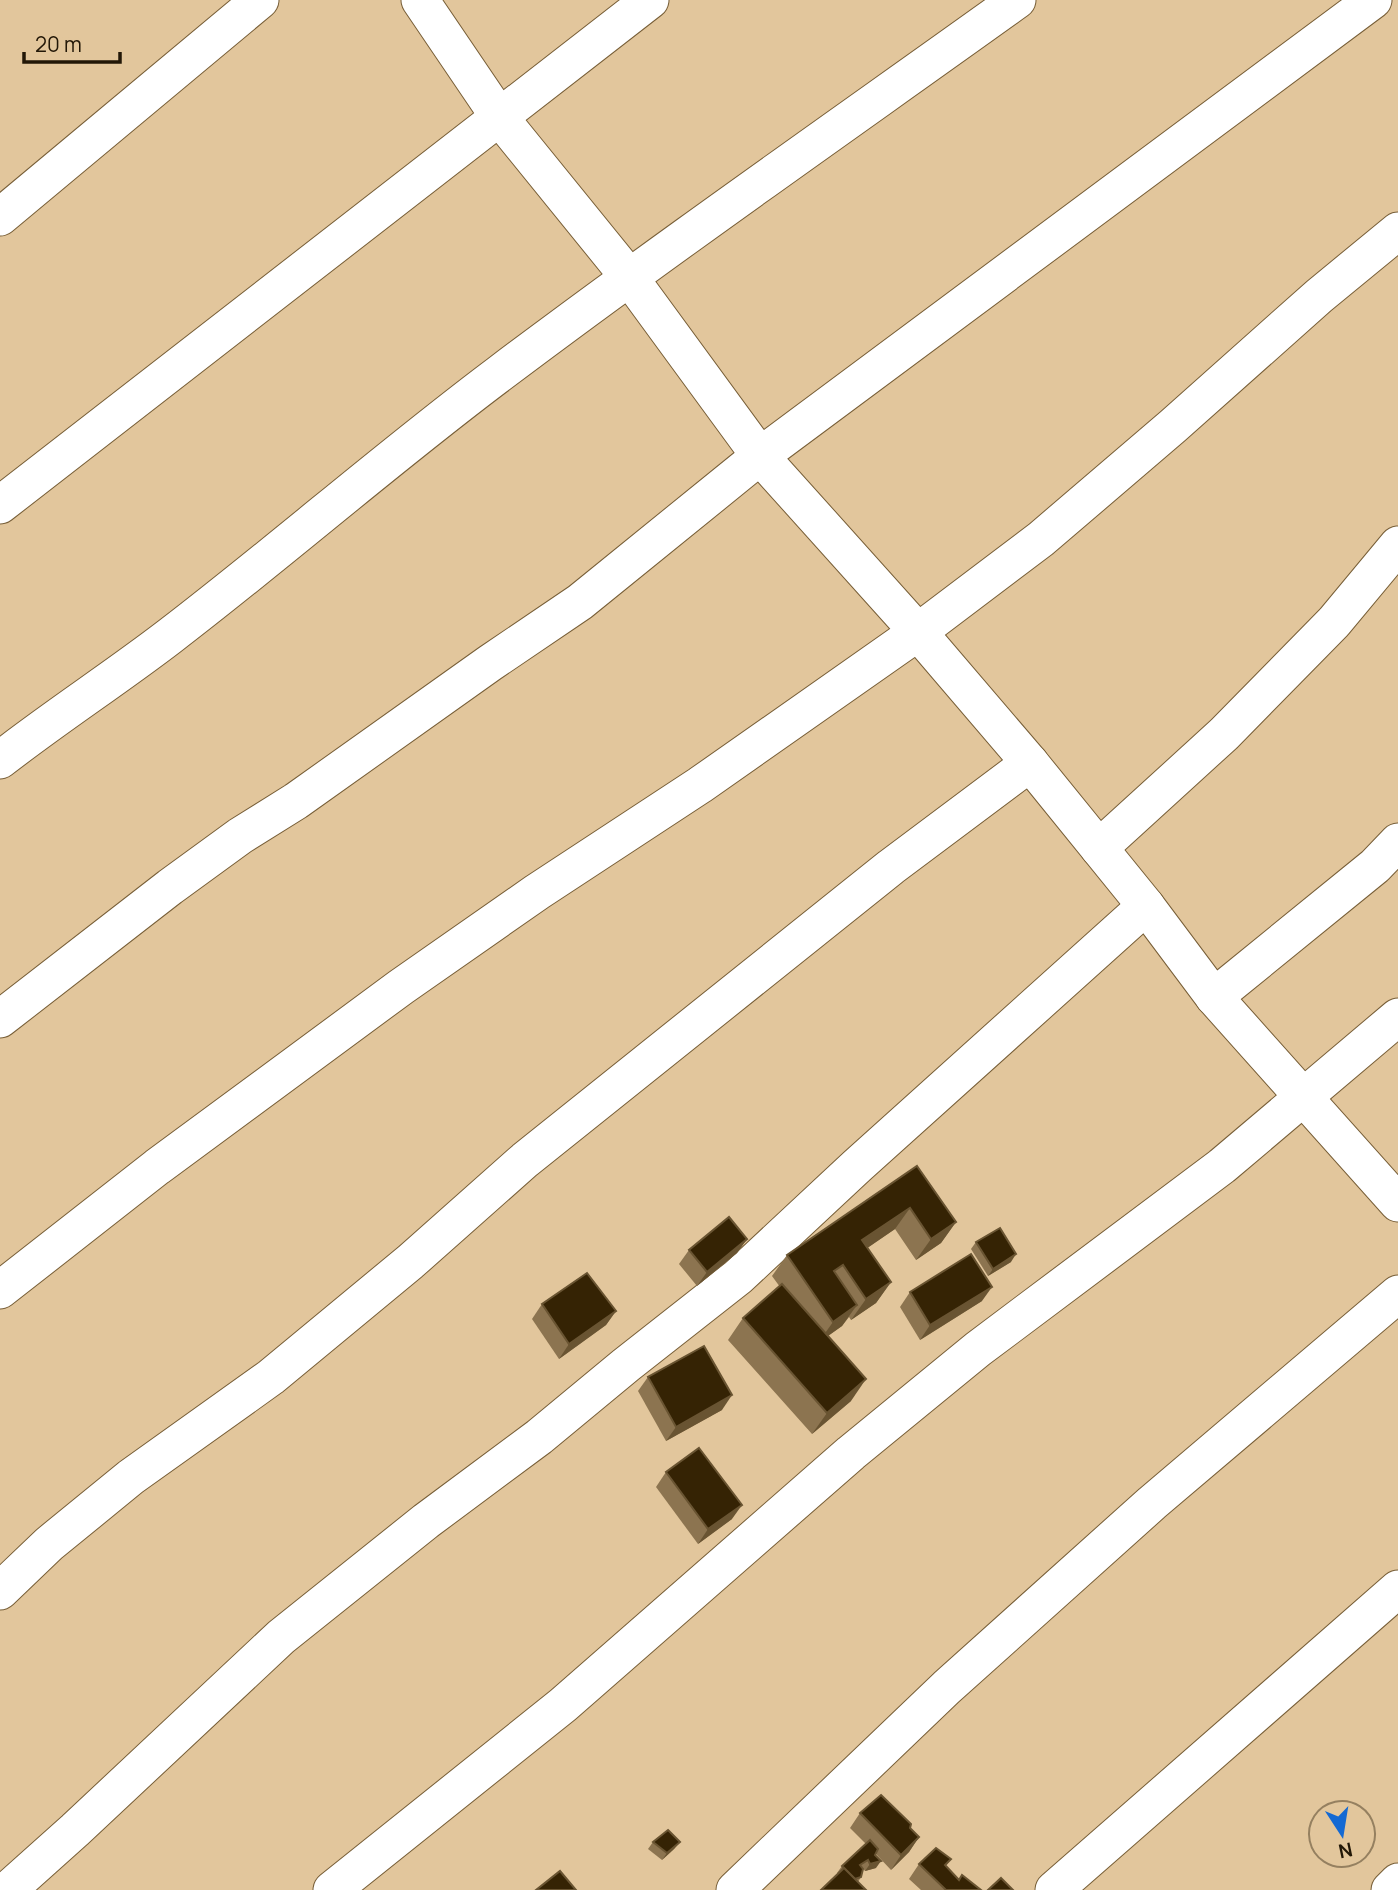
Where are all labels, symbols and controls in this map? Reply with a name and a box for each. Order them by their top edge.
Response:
scale bar [24,21,121,65]
text: 20 m [35,30,82,58]
north arrow [1307,1799,1377,1869]
text: N [1336,1836,1355,1865]

